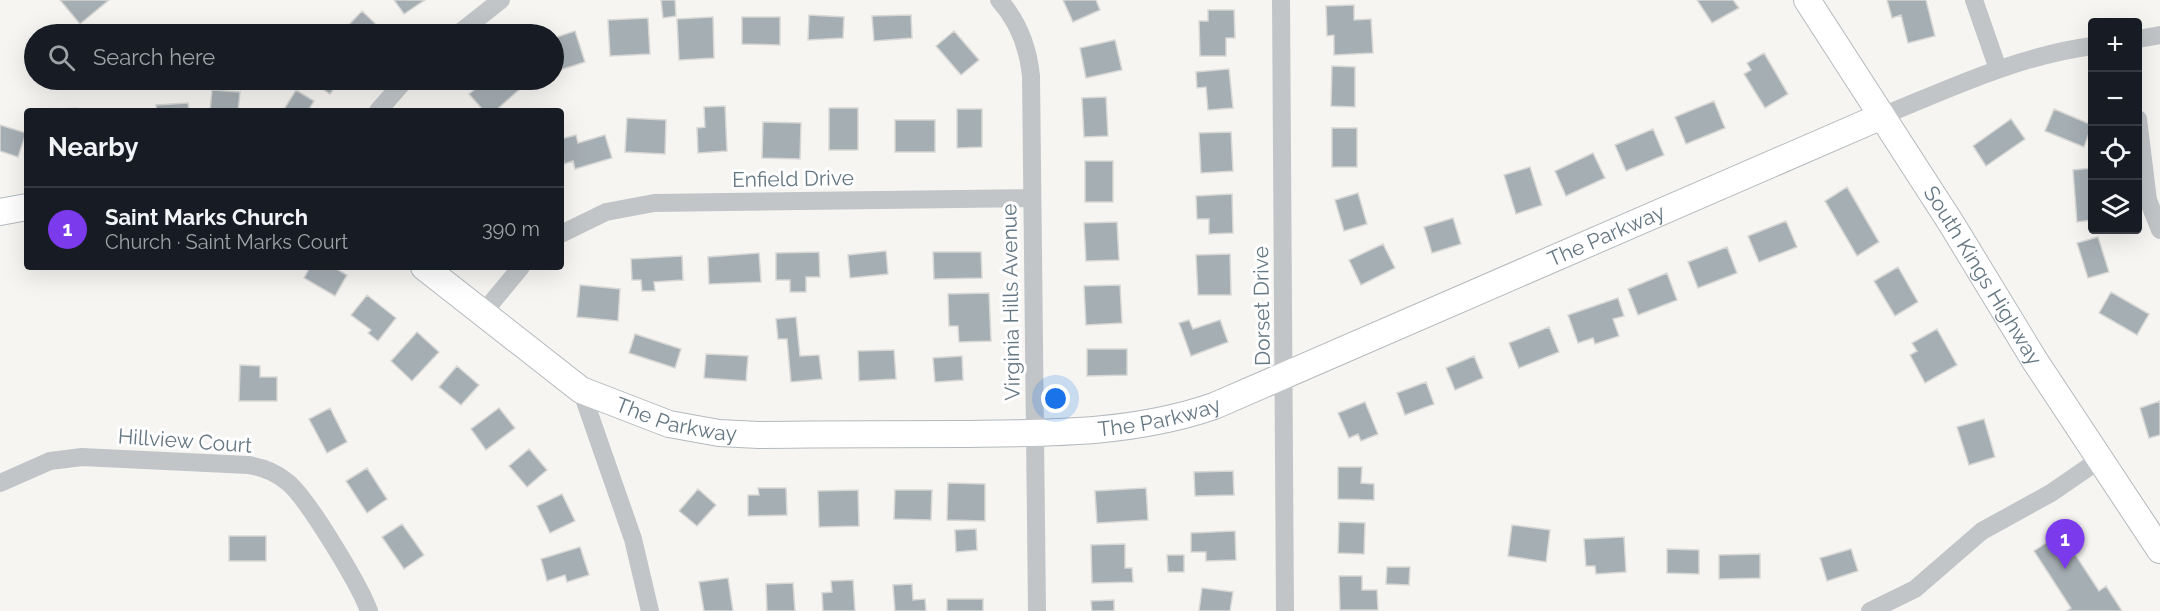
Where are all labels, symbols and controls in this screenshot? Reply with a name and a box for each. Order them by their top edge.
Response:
map controls [2088,18,2142,234]
button: + [2088,18,2142,72]
search box [24,24,564,90]
icon: search [45,41,78,74]
text: Search here [93,44,215,70]
button: − [2088,72,2142,126]
button: locate [2088,126,2142,180]
text: Nearby [48,132,138,162]
street label: Enfield Drive [732,165,854,192]
button: layers [2088,180,2142,234]
street label: South Kings Highway [1919,181,2048,370]
street label: The Parkway [1544,199,1668,272]
street label: Virginia Hills Avenue [996,203,1025,401]
text: Saint Marks Church [105,204,308,230]
text: 1 [63,217,72,241]
text: 390 m [482,217,540,241]
text: Church · Saint Marks Court [105,230,348,254]
street label: Dorset Drive [1248,246,1275,366]
your location [1041,384,1070,413]
street label: The Parkway [612,392,738,446]
street label: The Parkway [1096,392,1224,442]
street label: Hillview Court [117,423,253,458]
pin: 1 [2046,520,2084,569]

